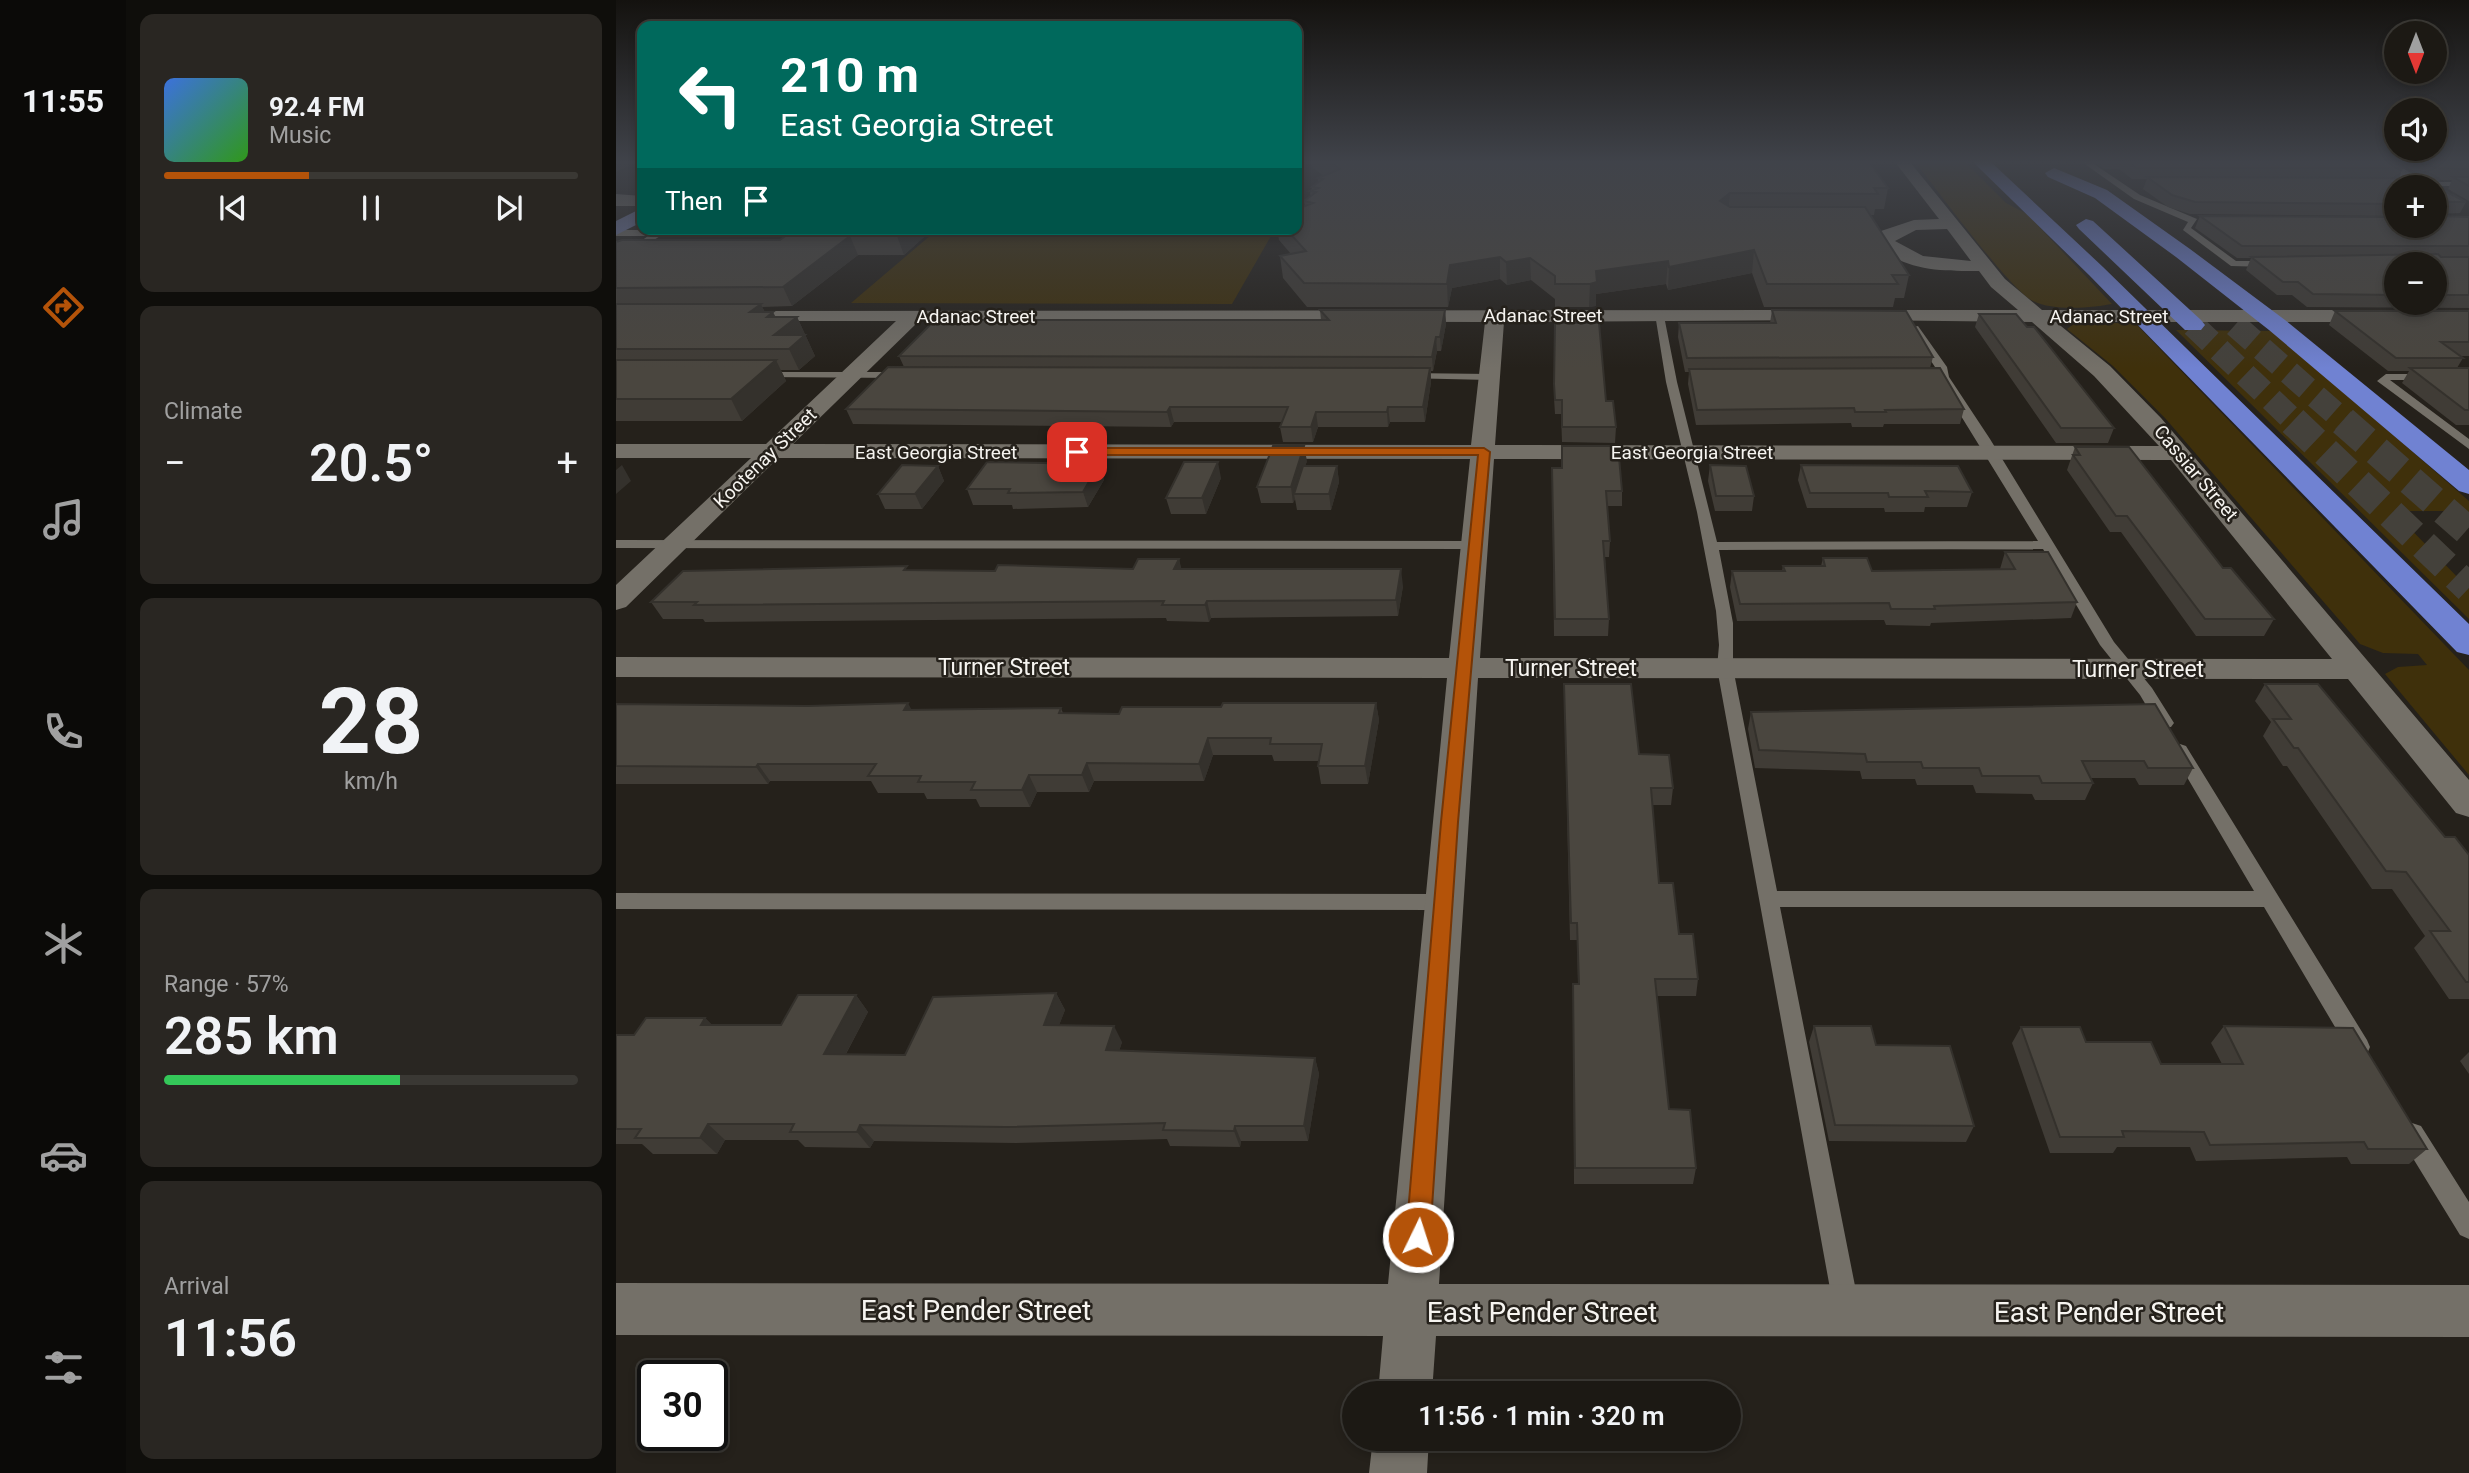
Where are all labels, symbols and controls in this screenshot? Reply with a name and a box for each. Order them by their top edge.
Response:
north arrow [2384,21,2446,84]
map controls [2384,21,2447,315]
text: 210 m [780,47,919,104]
icon: left [665,49,756,140]
text: 11:55 [22,82,104,120]
text: 92.4 FM [269,92,365,122]
button: sound [2384,98,2447,161]
text: East Georgia Street [780,106,1054,144]
text: Music [269,122,331,149]
button: + [2384,175,2447,238]
icon: arrive [737,182,775,220]
text: Then [665,186,723,216]
icon: previous [214,189,252,227]
icon: pause [352,189,390,227]
icon: next [490,189,528,227]
button: − [2384,252,2447,315]
icon: directions [39,283,88,332]
street label: Adanac Street [1483,304,1603,327]
street label: Adanac Street [916,305,1036,328]
street label: Adanac Street [2049,305,2169,328]
text: Climate [164,398,243,425]
street label: Kootenay Street [709,403,821,513]
street label: Cassiar Street [2149,420,2243,526]
pin [1047,422,1107,482]
text: 20.5° [309,433,433,494]
icon: arrive [1058,433,1096,471]
text: − [164,441,186,485]
text: + [556,441,578,485]
street label: East Georgia Street [855,441,1017,464]
street label: East Georgia Street [1611,441,1773,464]
icon: music [39,495,88,544]
street label: Turner Street [938,654,1070,681]
street label: Turner Street [1505,655,1637,682]
street label: Turner Street [2072,656,2204,683]
text: 28 [319,669,423,775]
icon: phone [39,707,88,756]
text: km/h [344,768,398,795]
icon: climate [39,919,88,968]
text: Range · 57% [164,971,289,998]
text: 285 km [164,1006,339,1067]
icon: car [39,1131,88,1180]
position arrow [1381,1200,1455,1274]
text: Arrival [164,1273,229,1300]
street label: East Pender Street [861,1294,1091,1327]
street label: East Pender Street [1427,1296,1657,1329]
street label: East Pender Street [1994,1296,2224,1329]
text: 11:56 [164,1308,297,1369]
icon: filters [39,1343,88,1392]
speed limit sign: 30 [637,1360,728,1451]
text: 11:56 · 1 min · 320 m [1418,1401,1665,1431]

